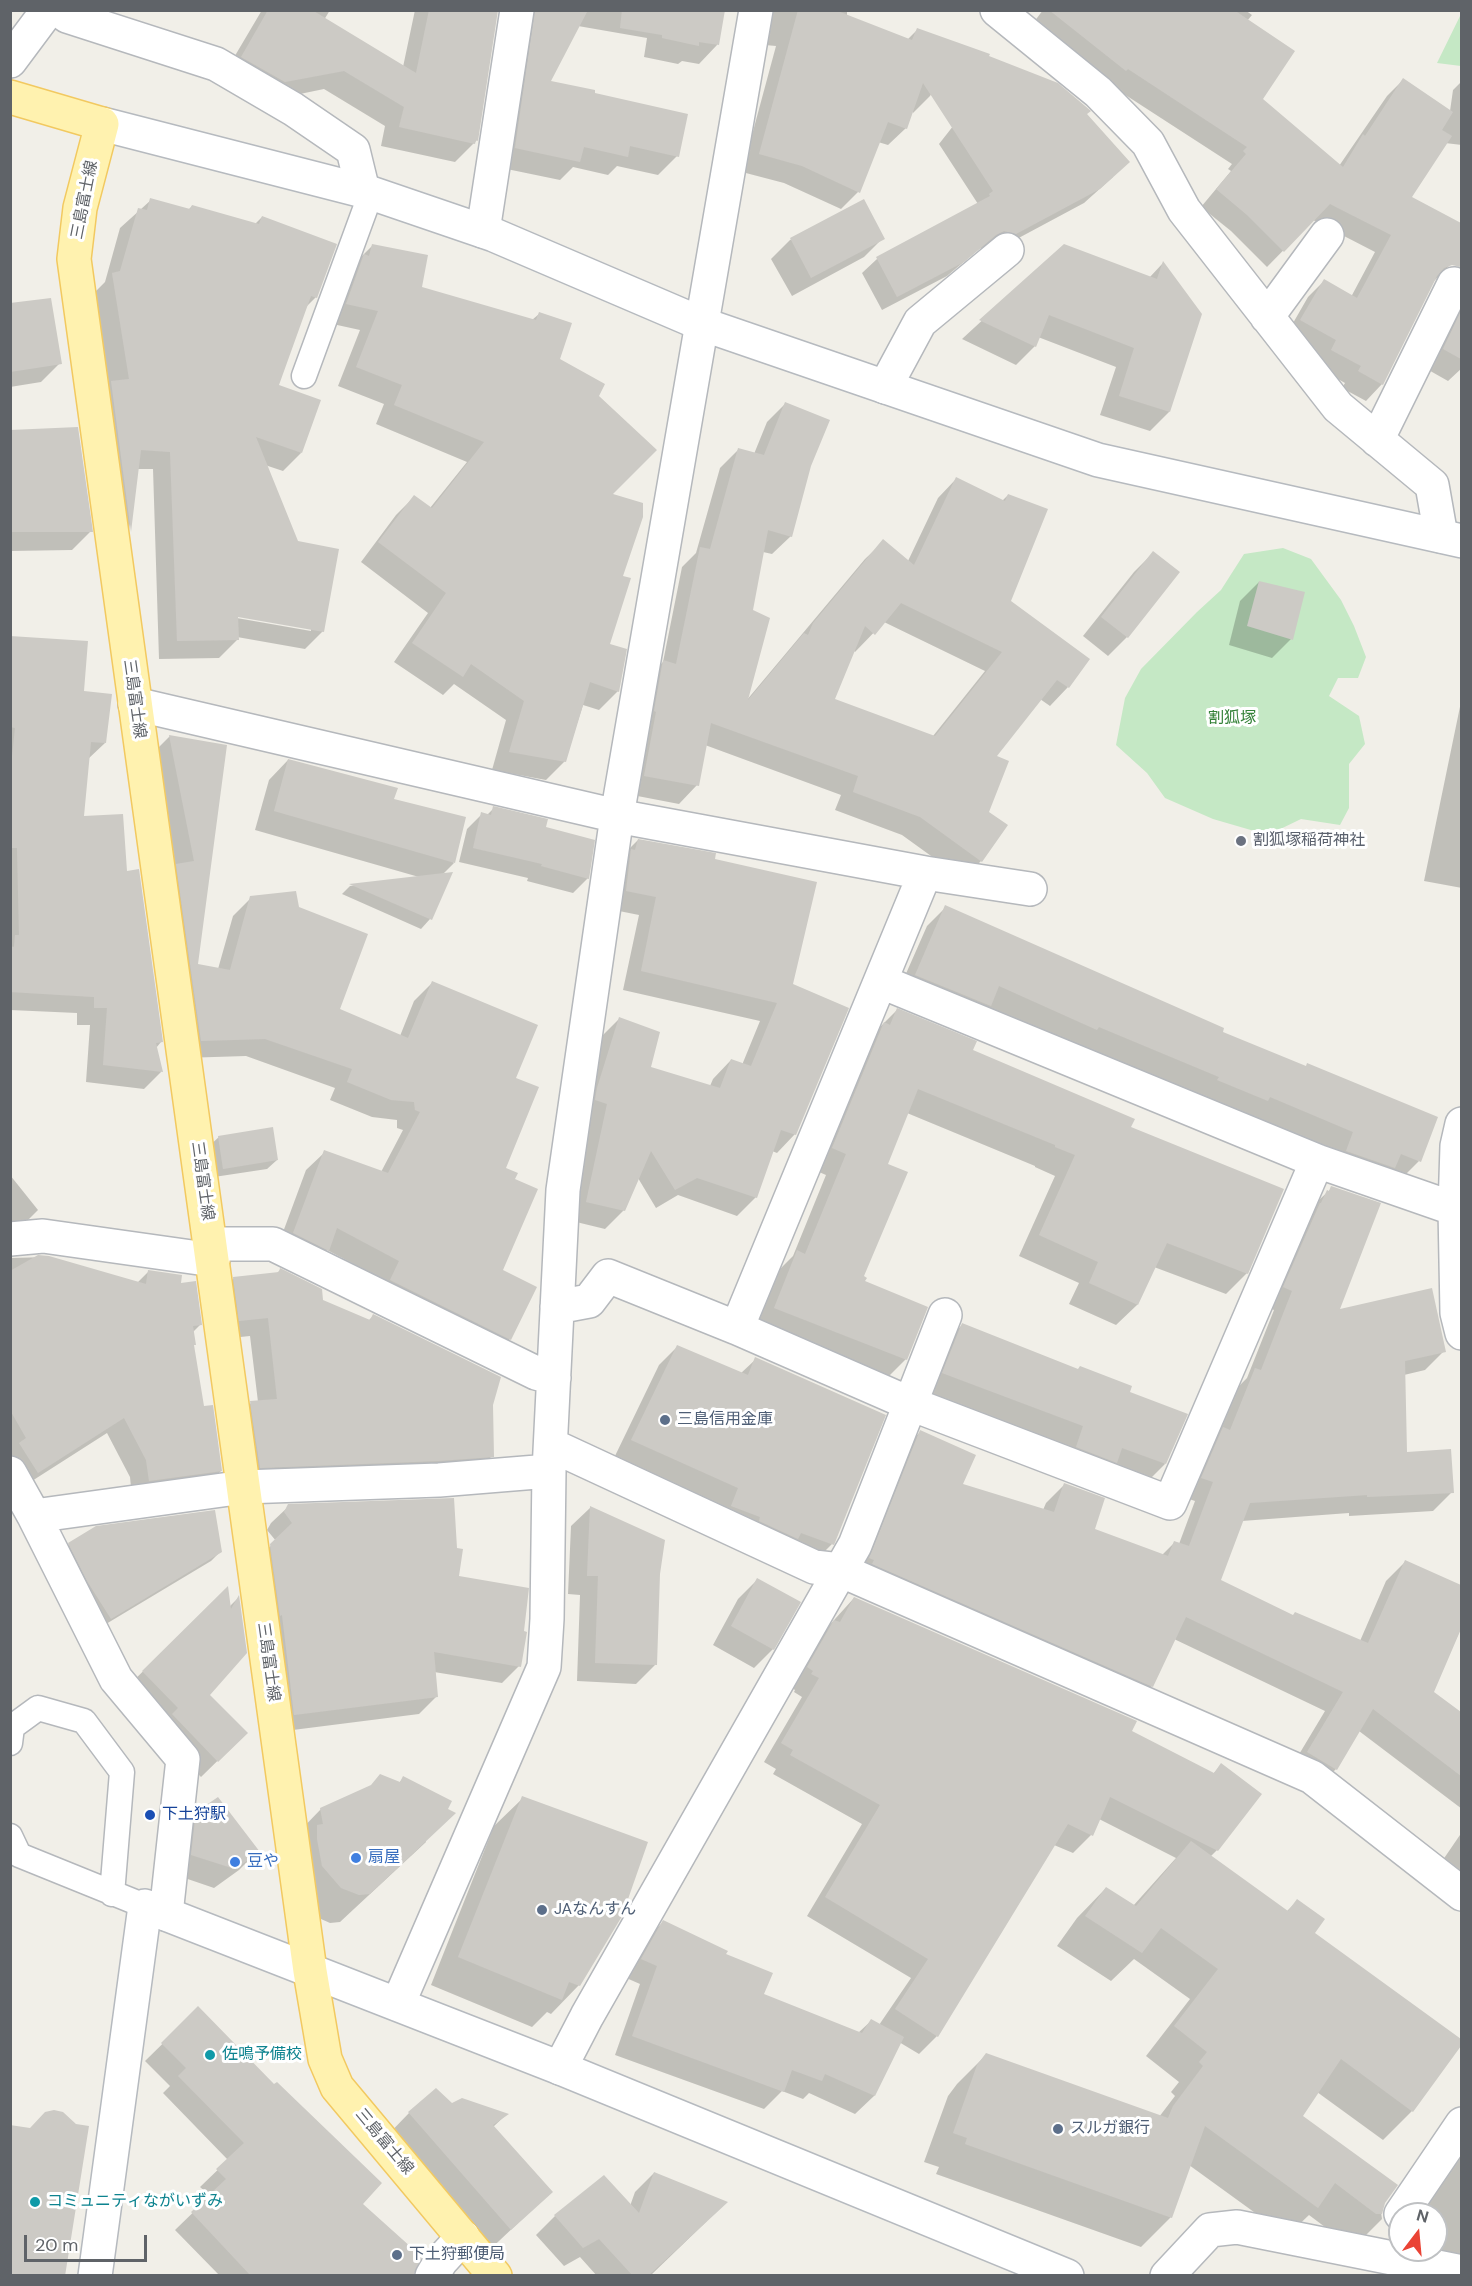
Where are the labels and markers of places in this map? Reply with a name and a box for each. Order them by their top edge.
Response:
place label: 割狐塚稲荷神社 [1253,831,1365,851]
marker: 割狐塚稲荷神社 [1234,834,1248,848]
place label: 三島信用金庫 [677,1410,773,1430]
marker: 三島信用金庫 [658,1413,672,1427]
place label: 下土狩駅 [162,1805,226,1825]
marker: 下土狩駅 [143,1808,157,1822]
place label: 扇屋 [368,1848,400,1868]
marker: 扇屋 [349,1851,363,1865]
place label: 豆や [247,1852,279,1872]
marker: 豆や [228,1855,242,1869]
place label: JAなんすん [554,1900,636,1920]
marker: JAなんすん [535,1903,549,1917]
place label: 佐鳴予備校 [222,2045,302,2065]
marker: 佐鳴予備校 [203,2048,217,2062]
place label: スルガ銀行 [1070,2119,1150,2139]
marker: スルガ銀行 [1051,2122,1065,2136]
place label: コミュニティながいずみ [47,2192,223,2212]
marker: コミュニティながいずみ [28,2195,42,2209]
place label: 下土狩郵便局 [409,2245,505,2265]
marker: 下土狩郵便局 [390,2248,404,2262]

